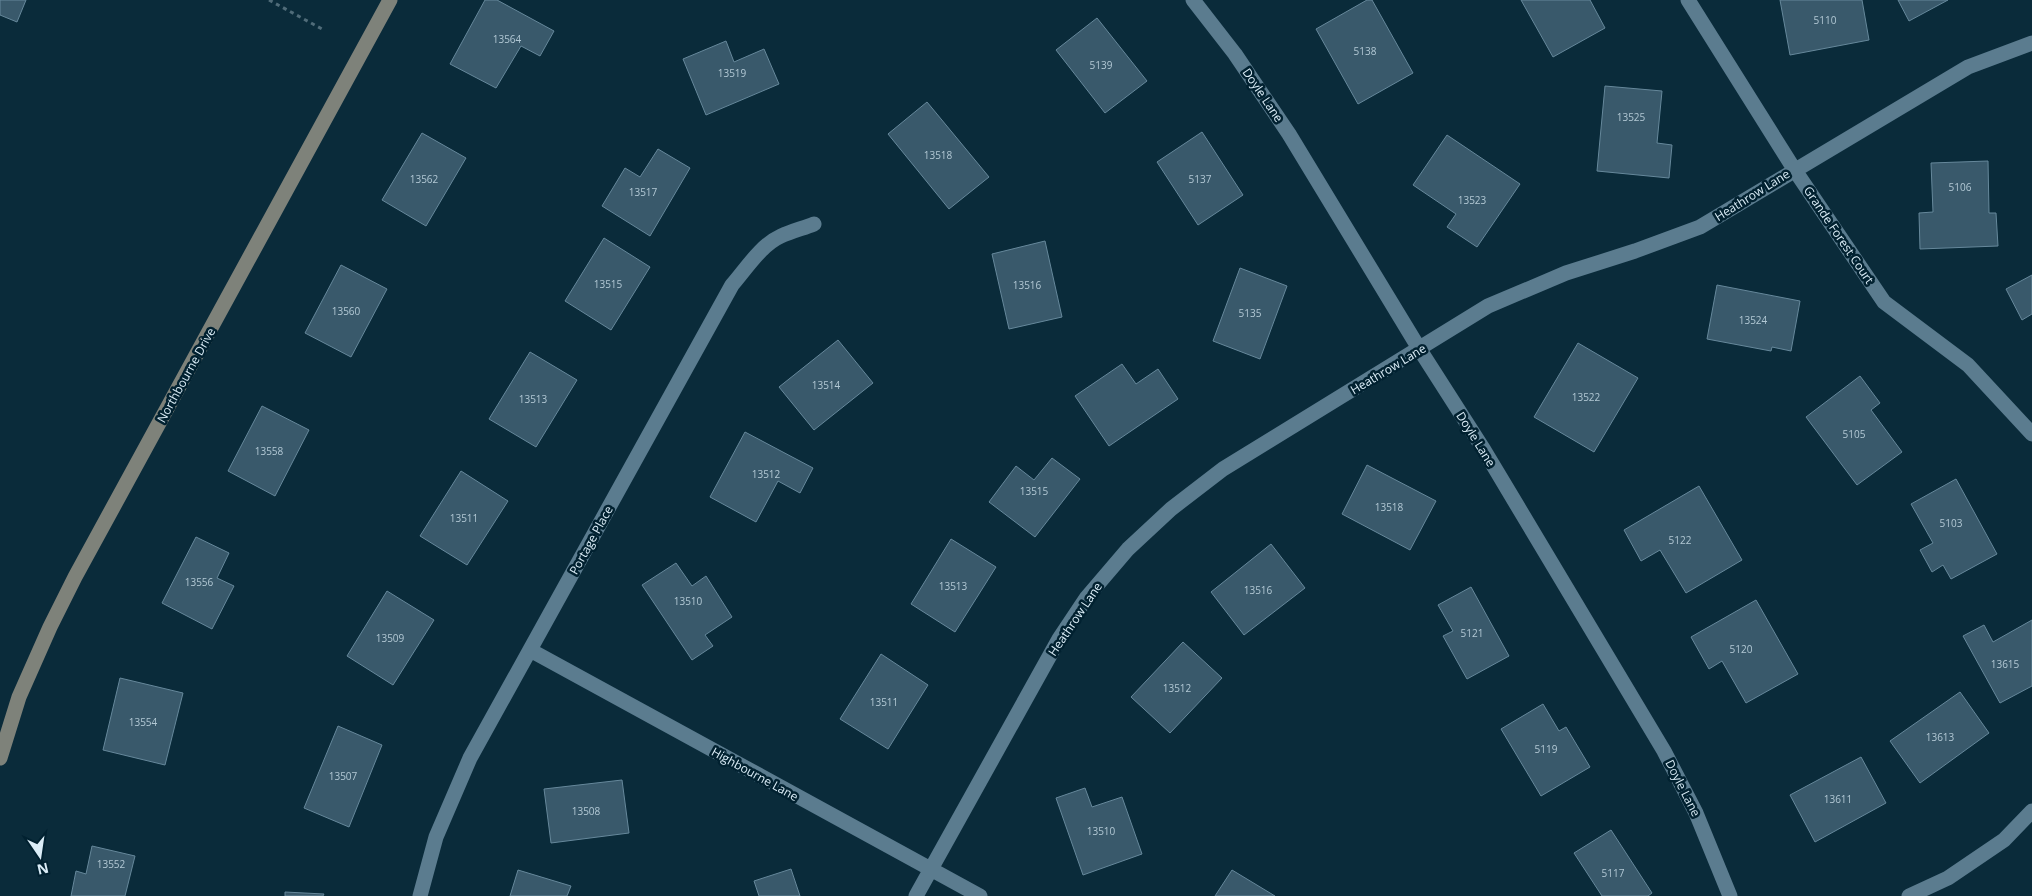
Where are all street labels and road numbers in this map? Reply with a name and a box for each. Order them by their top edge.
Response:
street label: Doyle Lane [1239,65,1287,126]
street label: Heathrow Lane [1711,165,1793,225]
street label: Grande Forest Court [1800,183,1878,287]
street label: Northbourne Drive [153,324,219,426]
street label: Heathrow Lane [1347,340,1429,398]
street label: Doyle Lane [1452,408,1500,470]
street label: Portage Place [565,502,617,577]
street label: Heathrow Lane [1044,579,1106,659]
street label: Highbourne Lane [709,743,802,805]
street label: Doyle Lane [1661,757,1705,820]

